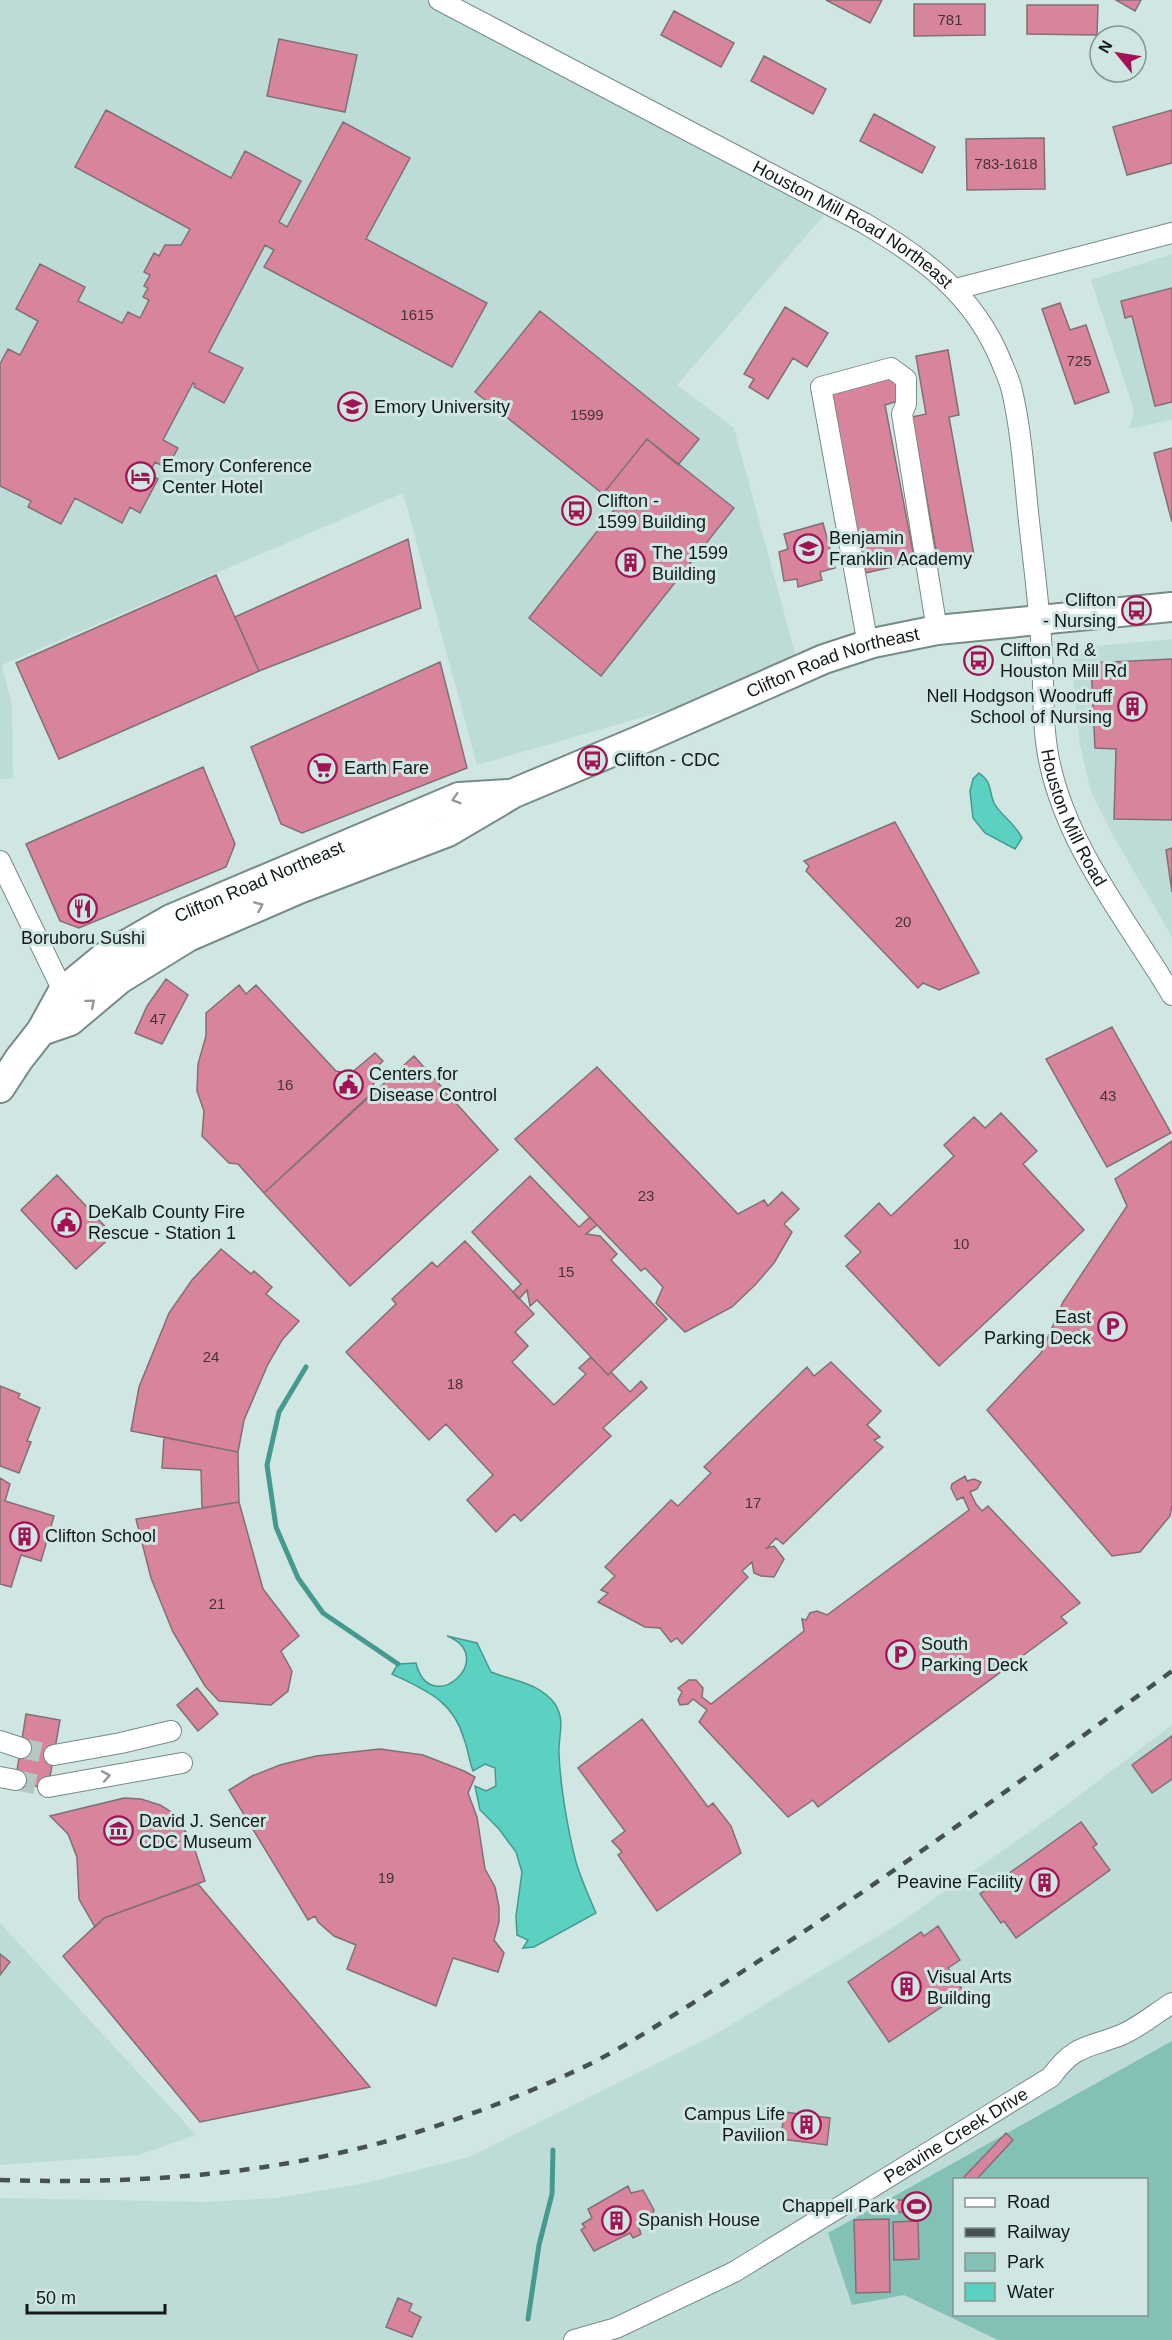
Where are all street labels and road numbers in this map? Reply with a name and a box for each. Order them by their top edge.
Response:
street label: Houston Mill Road Northeast [749,156,957,292]
street label: Clifton Road Northeast [743,624,921,702]
street label: Houston Mill Road [1037,747,1110,890]
street label: Clifton Road Northeast [171,837,347,926]
street label: Peavine Creek Drive [880,2084,1032,2187]

